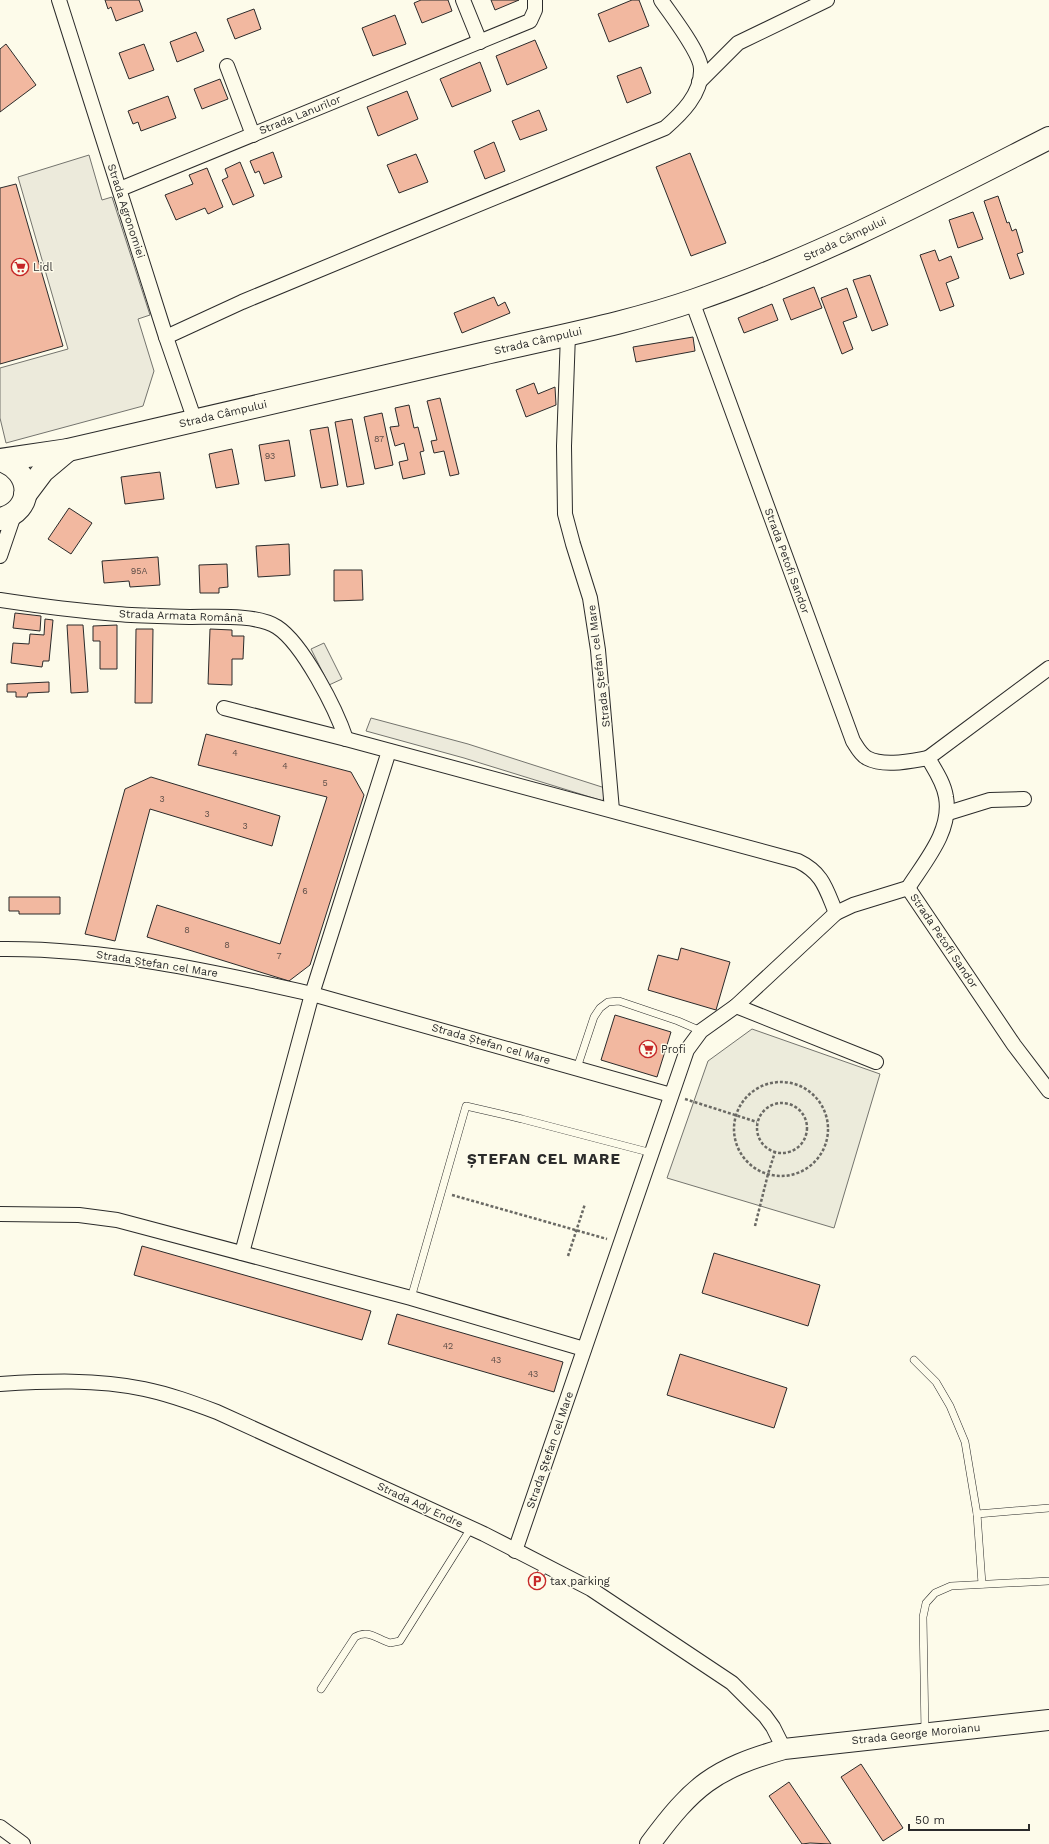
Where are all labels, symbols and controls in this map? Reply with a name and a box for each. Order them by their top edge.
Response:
street label: Strada Lanurilor [257,92,343,137]
street label: Strada Agronomiei [105,162,147,260]
street label: Strada Câmpului [802,214,889,264]
supermarket icon: Lidl [10,257,30,277]
place label: Lidl [33,261,53,274]
street label: Strada Câmpului [493,325,583,357]
street label: Strada Câmpului [178,398,268,430]
house number: 87 [374,434,384,444]
house number: 93 [265,451,275,461]
street label: Strada Petofi Sandor [762,506,812,616]
house number: 95A [131,566,147,576]
street label: Strada Ștefan cel Mare [585,604,613,728]
street label: Strada Armata Română [119,607,243,625]
house number: 4 [232,748,238,758]
house number: 4 [282,761,288,771]
house number: 5 [322,778,328,788]
house number: 3 [159,794,165,804]
house number: 3 [204,809,210,819]
house number: 3 [242,821,248,831]
house number: 6 [302,886,308,896]
street label: Strada Petofi Sandor [907,891,981,991]
house number: 8 [184,925,190,935]
house number: 8 [224,940,230,950]
street label: Strada Ștefan cel Mare [95,948,219,980]
house number: 7 [276,951,282,961]
street label: Strada Ștefan cel Mare [430,1021,552,1067]
supermarket icon: Profi [638,1039,658,1059]
place label: Profi [661,1043,686,1056]
district label: ȘTEFAN CEL MARE [467,1150,621,1168]
house number: 42 [443,1341,453,1351]
house number: 43 [491,1355,501,1365]
house number: 43 [528,1369,538,1379]
street label: Strada Ștefan cel Mare [524,1390,576,1510]
street label: Strada Ady Endre [375,1479,465,1531]
parking icon: tax parking [527,1571,547,1591]
place label: tax parking [550,1575,610,1588]
street label: Strada George Moroianu [851,1721,981,1747]
scale bar [909,1806,1029,1832]
text: 50 m [915,1813,945,1827]

